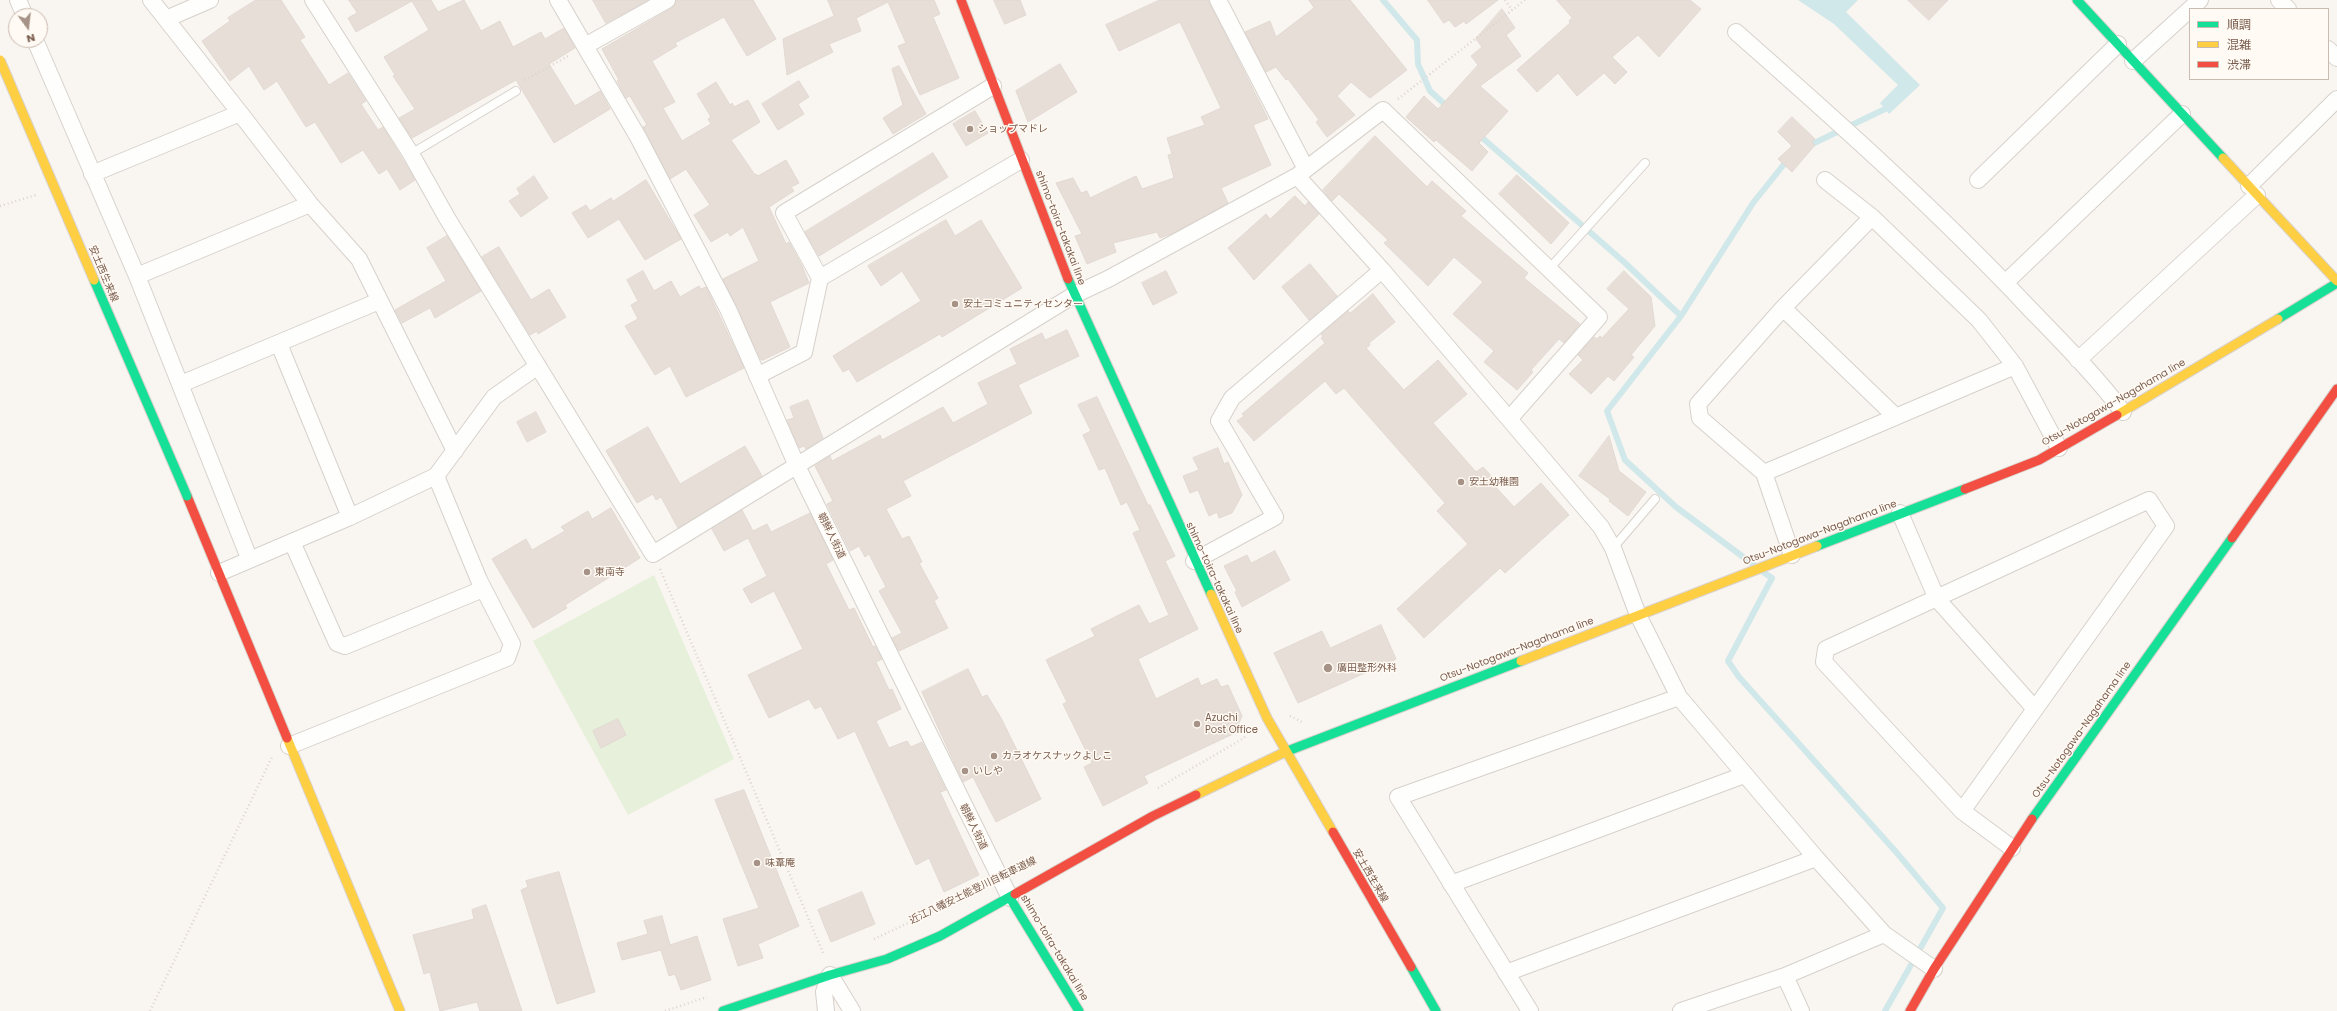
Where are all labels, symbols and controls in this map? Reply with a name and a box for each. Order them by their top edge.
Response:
north arrow [8,8,48,48]
legend [2189,8,2329,80]
text: 順調 [2227,16,2251,33]
text: N [25,30,37,47]
text: 混雑 [2227,36,2251,53]
text: 渋滞 [2227,56,2251,73]
place label: ショップマドレ [978,123,1048,135]
marker: ショップマドレ [965,124,975,134]
street label: shimo-toira-takakai line [1033,169,1087,287]
street label: 安土西生来線 [86,244,120,304]
place label: 安土コミュニティセンター [963,298,1083,310]
marker: 安土コミュニティセンター [950,299,960,309]
street label: Otsu-Notogawa-Nagahama line [2040,357,2188,449]
place label: 安土幼稚園 [1469,476,1519,488]
marker: 安土幼稚園 [1456,477,1466,487]
street label: Otsu-Notogawa-Nagahama line [1741,498,1899,568]
street label: 朝鮮人街道 [815,511,847,561]
street label: shimo-toira-takakai line [1183,520,1245,636]
place label: 東南寺 [595,566,625,578]
marker: 東南寺 [582,567,592,577]
street label: Otsu-Notogawa-Nagahama line [1438,615,1596,685]
street label: Otsu-Notogawa-Nagahama line [2030,659,2134,801]
marker: 廣田整形外科 [1322,662,1334,674]
place label: 廣田整形外科 [1337,662,1397,674]
place label: Azuchi Post Office [1205,712,1258,736]
marker: Azuchi Post Office [1192,719,1202,729]
place label: カラオケスナックよしこ [1002,750,1112,762]
marker: カラオケスナックよしこ [989,751,999,761]
place label: いしや [973,765,1003,777]
marker: いしや [960,766,970,776]
street label: 朝鮮人街道 [957,802,989,852]
street label: 安土西生来線 [1350,847,1390,905]
street label: 近江八幡安土能登川自転車道線 [907,855,1039,927]
place label: 味葦庵 [765,857,795,869]
marker: 味葦庵 [752,858,762,868]
street label: shimo-toira-takakai line [1018,893,1090,1003]

